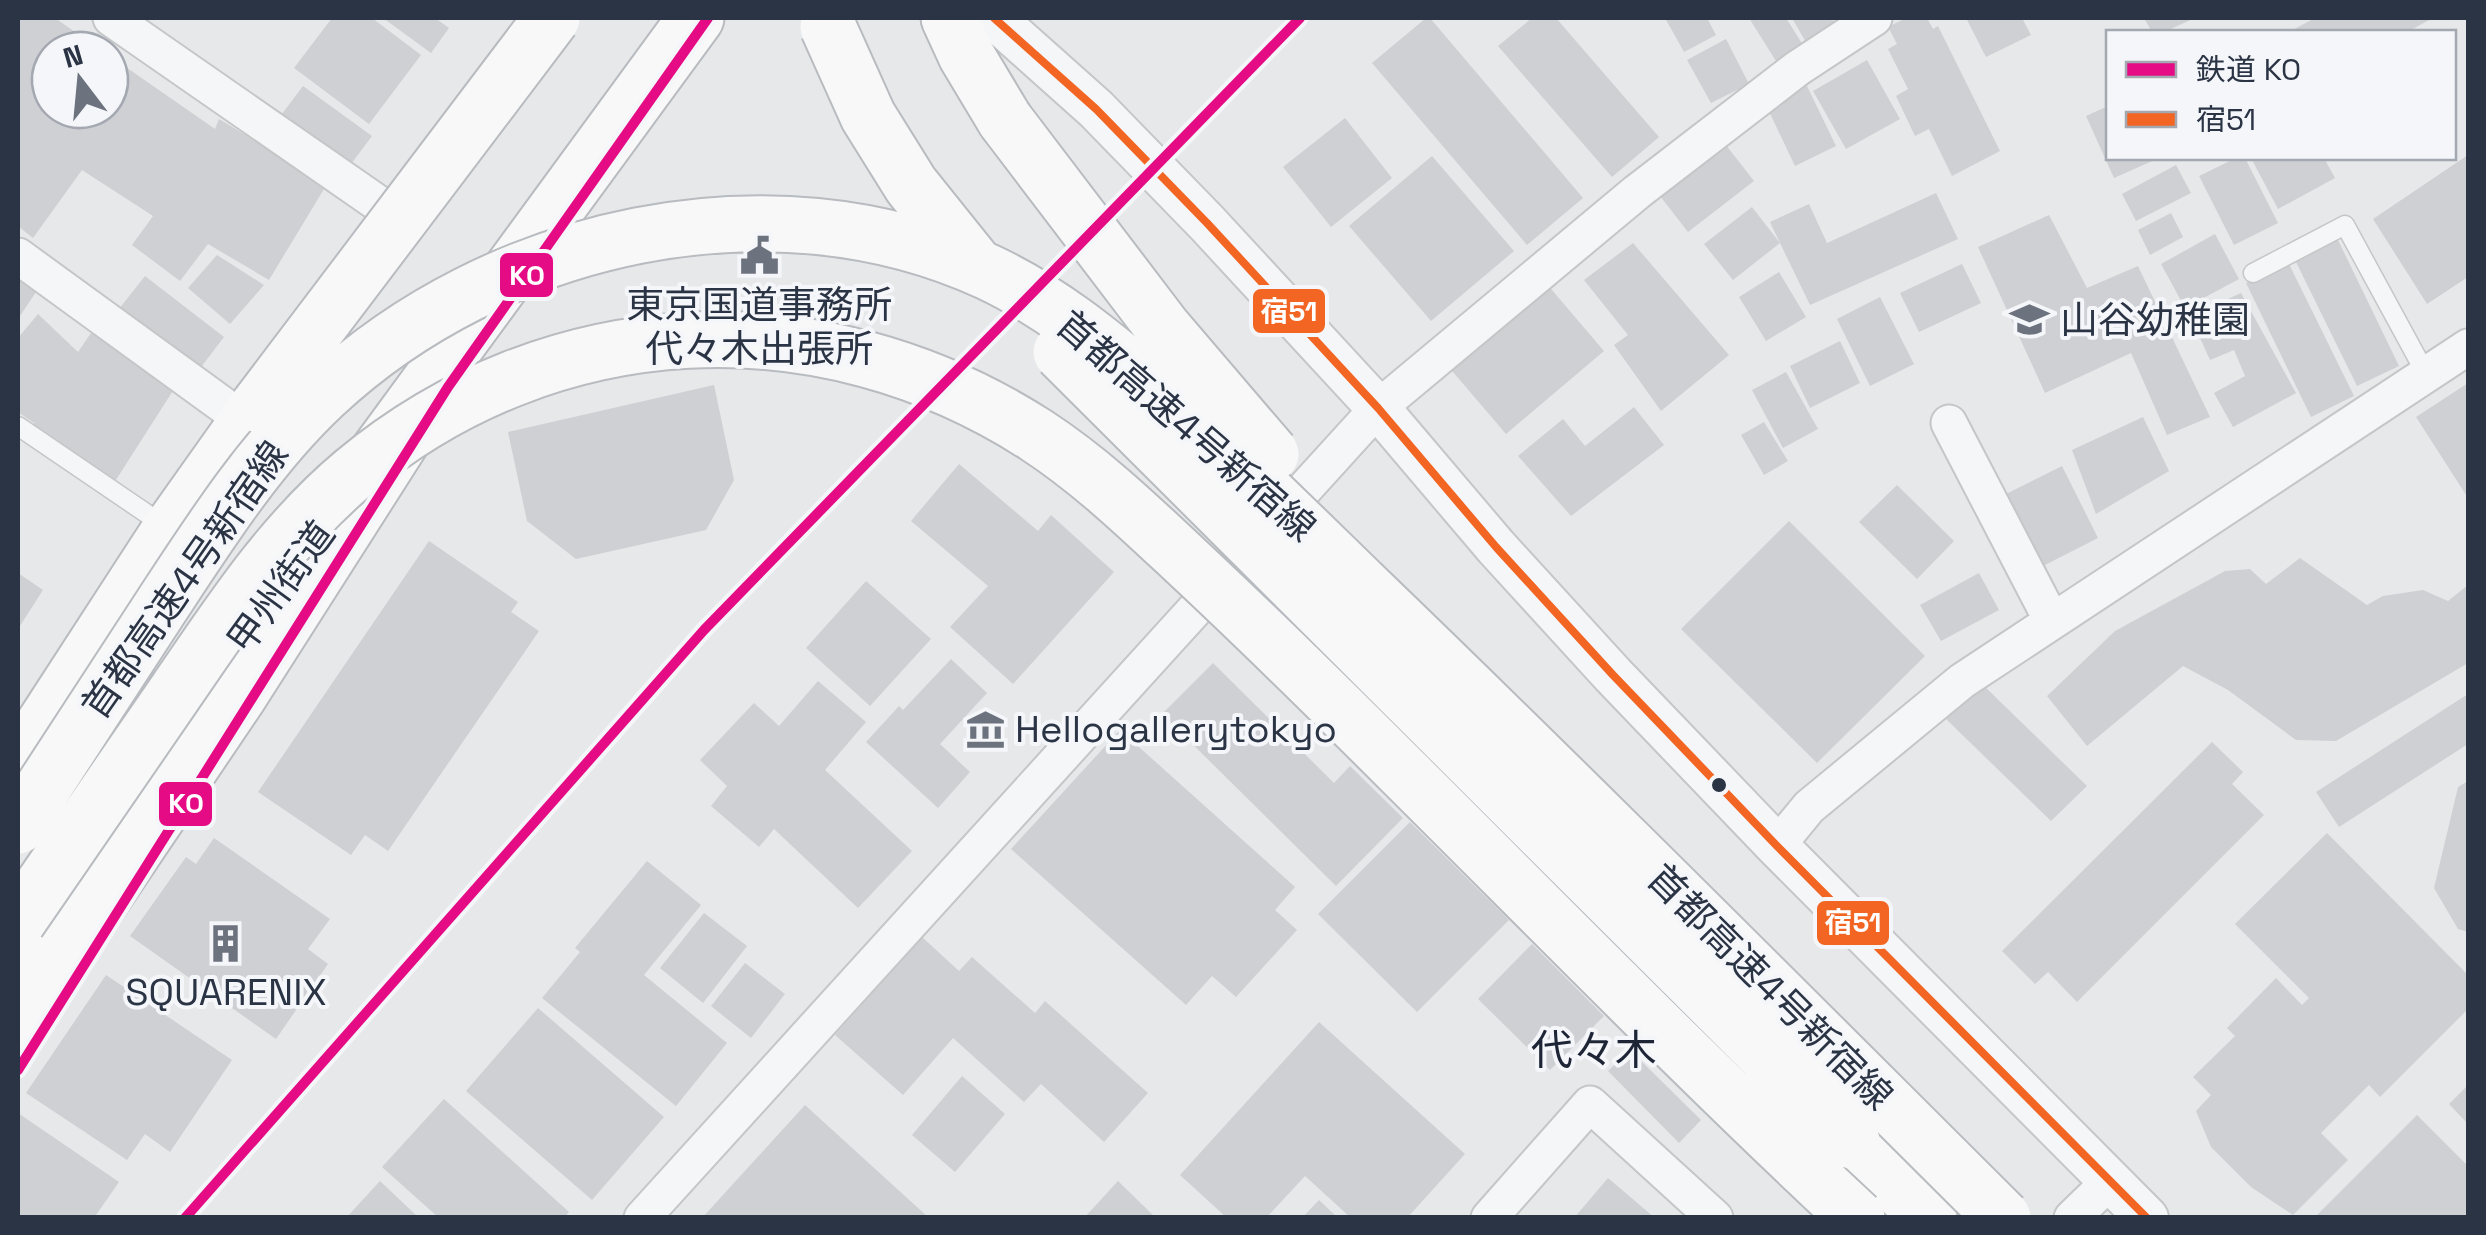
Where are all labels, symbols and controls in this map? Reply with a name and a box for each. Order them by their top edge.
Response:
north arrow [30,30,130,130]
legend [2106,30,2456,160]
text: N [59,36,87,76]
text: 鉄道 KO [2196,50,2301,89]
text: 宿51 [2196,100,2256,139]
public building icon: 東京国道事務所 代々木出張所 [738,235,780,277]
line badge: KO [498,251,555,299]
text: KO [509,257,545,293]
place label: 東京国道事務所 代々木出張所 [626,281,892,373]
line badge: 宿51 [1251,287,1327,335]
text: 宿51 [1261,293,1317,329]
place label: 山谷幼稚園 [2060,296,2250,344]
school or university icon: 山谷幼稚園 [2009,299,2051,341]
street label: 首都高速4号新宿線 [1047,300,1325,552]
street label: 首都高速4号新宿線 [71,432,299,728]
street label: 甲州街道 [217,511,345,663]
place label: Hellogallerytokyo [1015,705,1337,753]
museum icon: Hellogallerytokyo [964,708,1006,750]
unlabelled marker [1709,775,1729,795]
line badge: KO [157,780,214,828]
text: KO [168,785,204,821]
street label: 首都高速4号新宿線 [1637,854,1903,1120]
line badge: 宿51 [1815,899,1891,947]
text: 宿51 [1825,904,1881,940]
building icon: SQUARENIX [205,922,247,964]
place label: SQUARENIX [125,968,327,1016]
district label: 代々木 [1531,1024,1657,1077]

